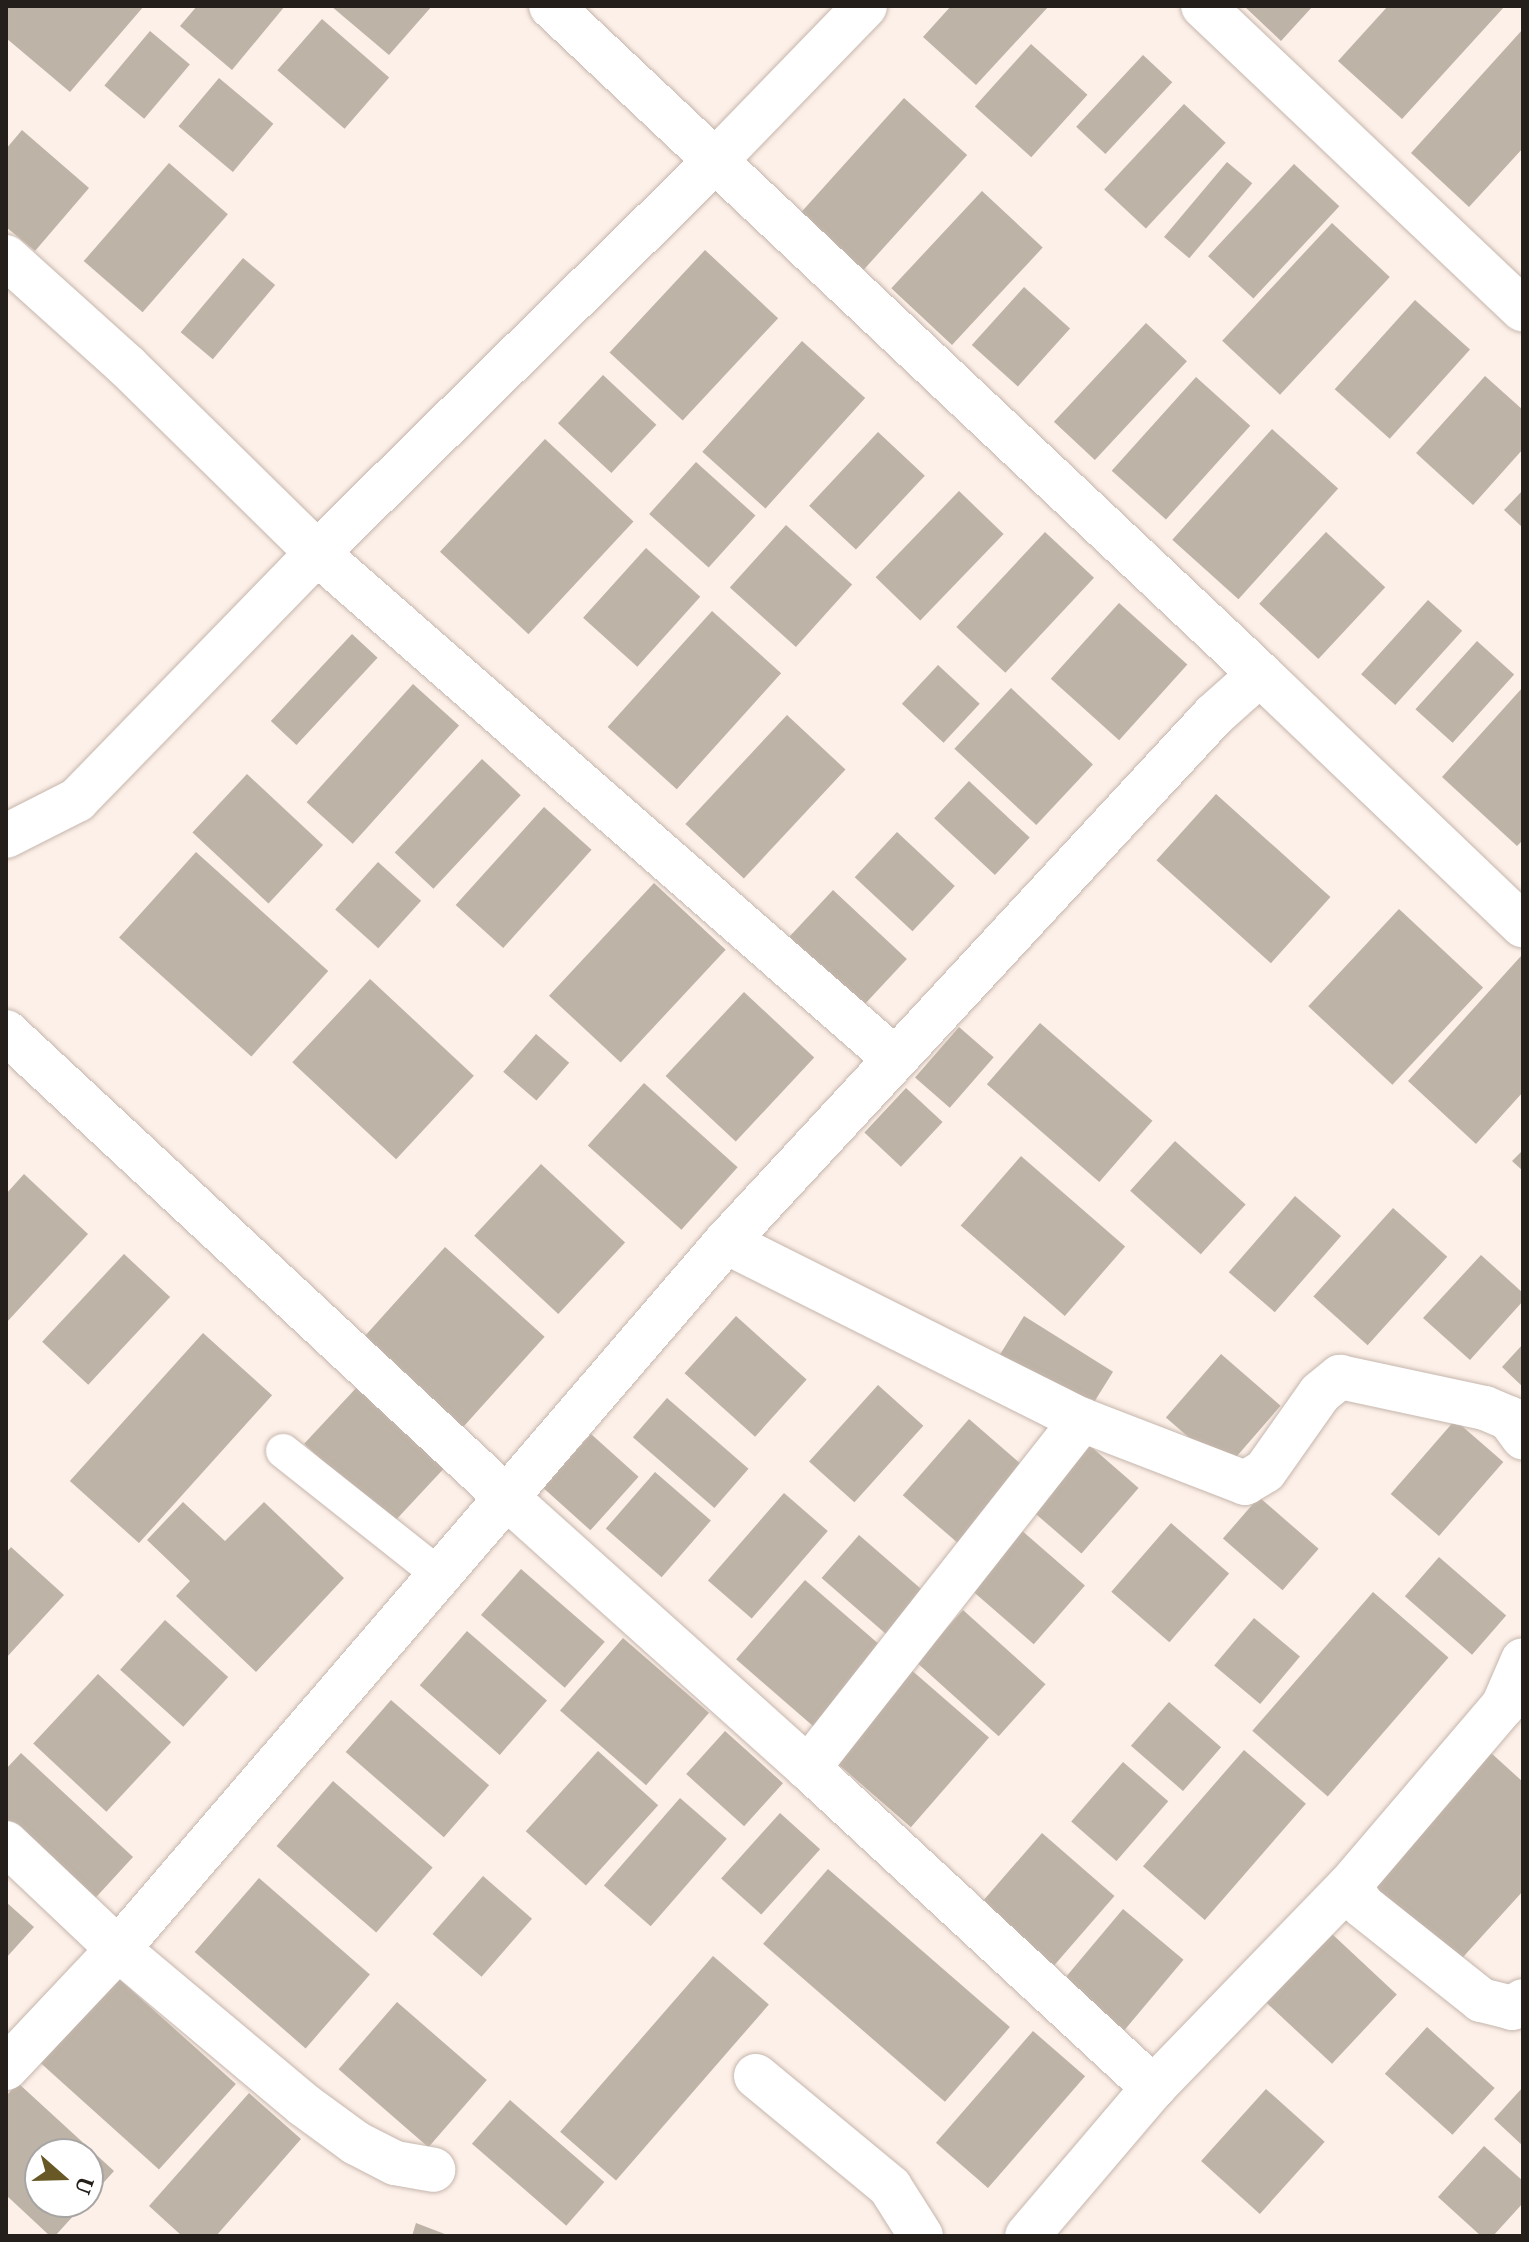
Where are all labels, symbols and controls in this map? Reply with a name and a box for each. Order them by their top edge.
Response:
north arrow [24,2138,104,2218]
text: U [69,2173,101,2198]

